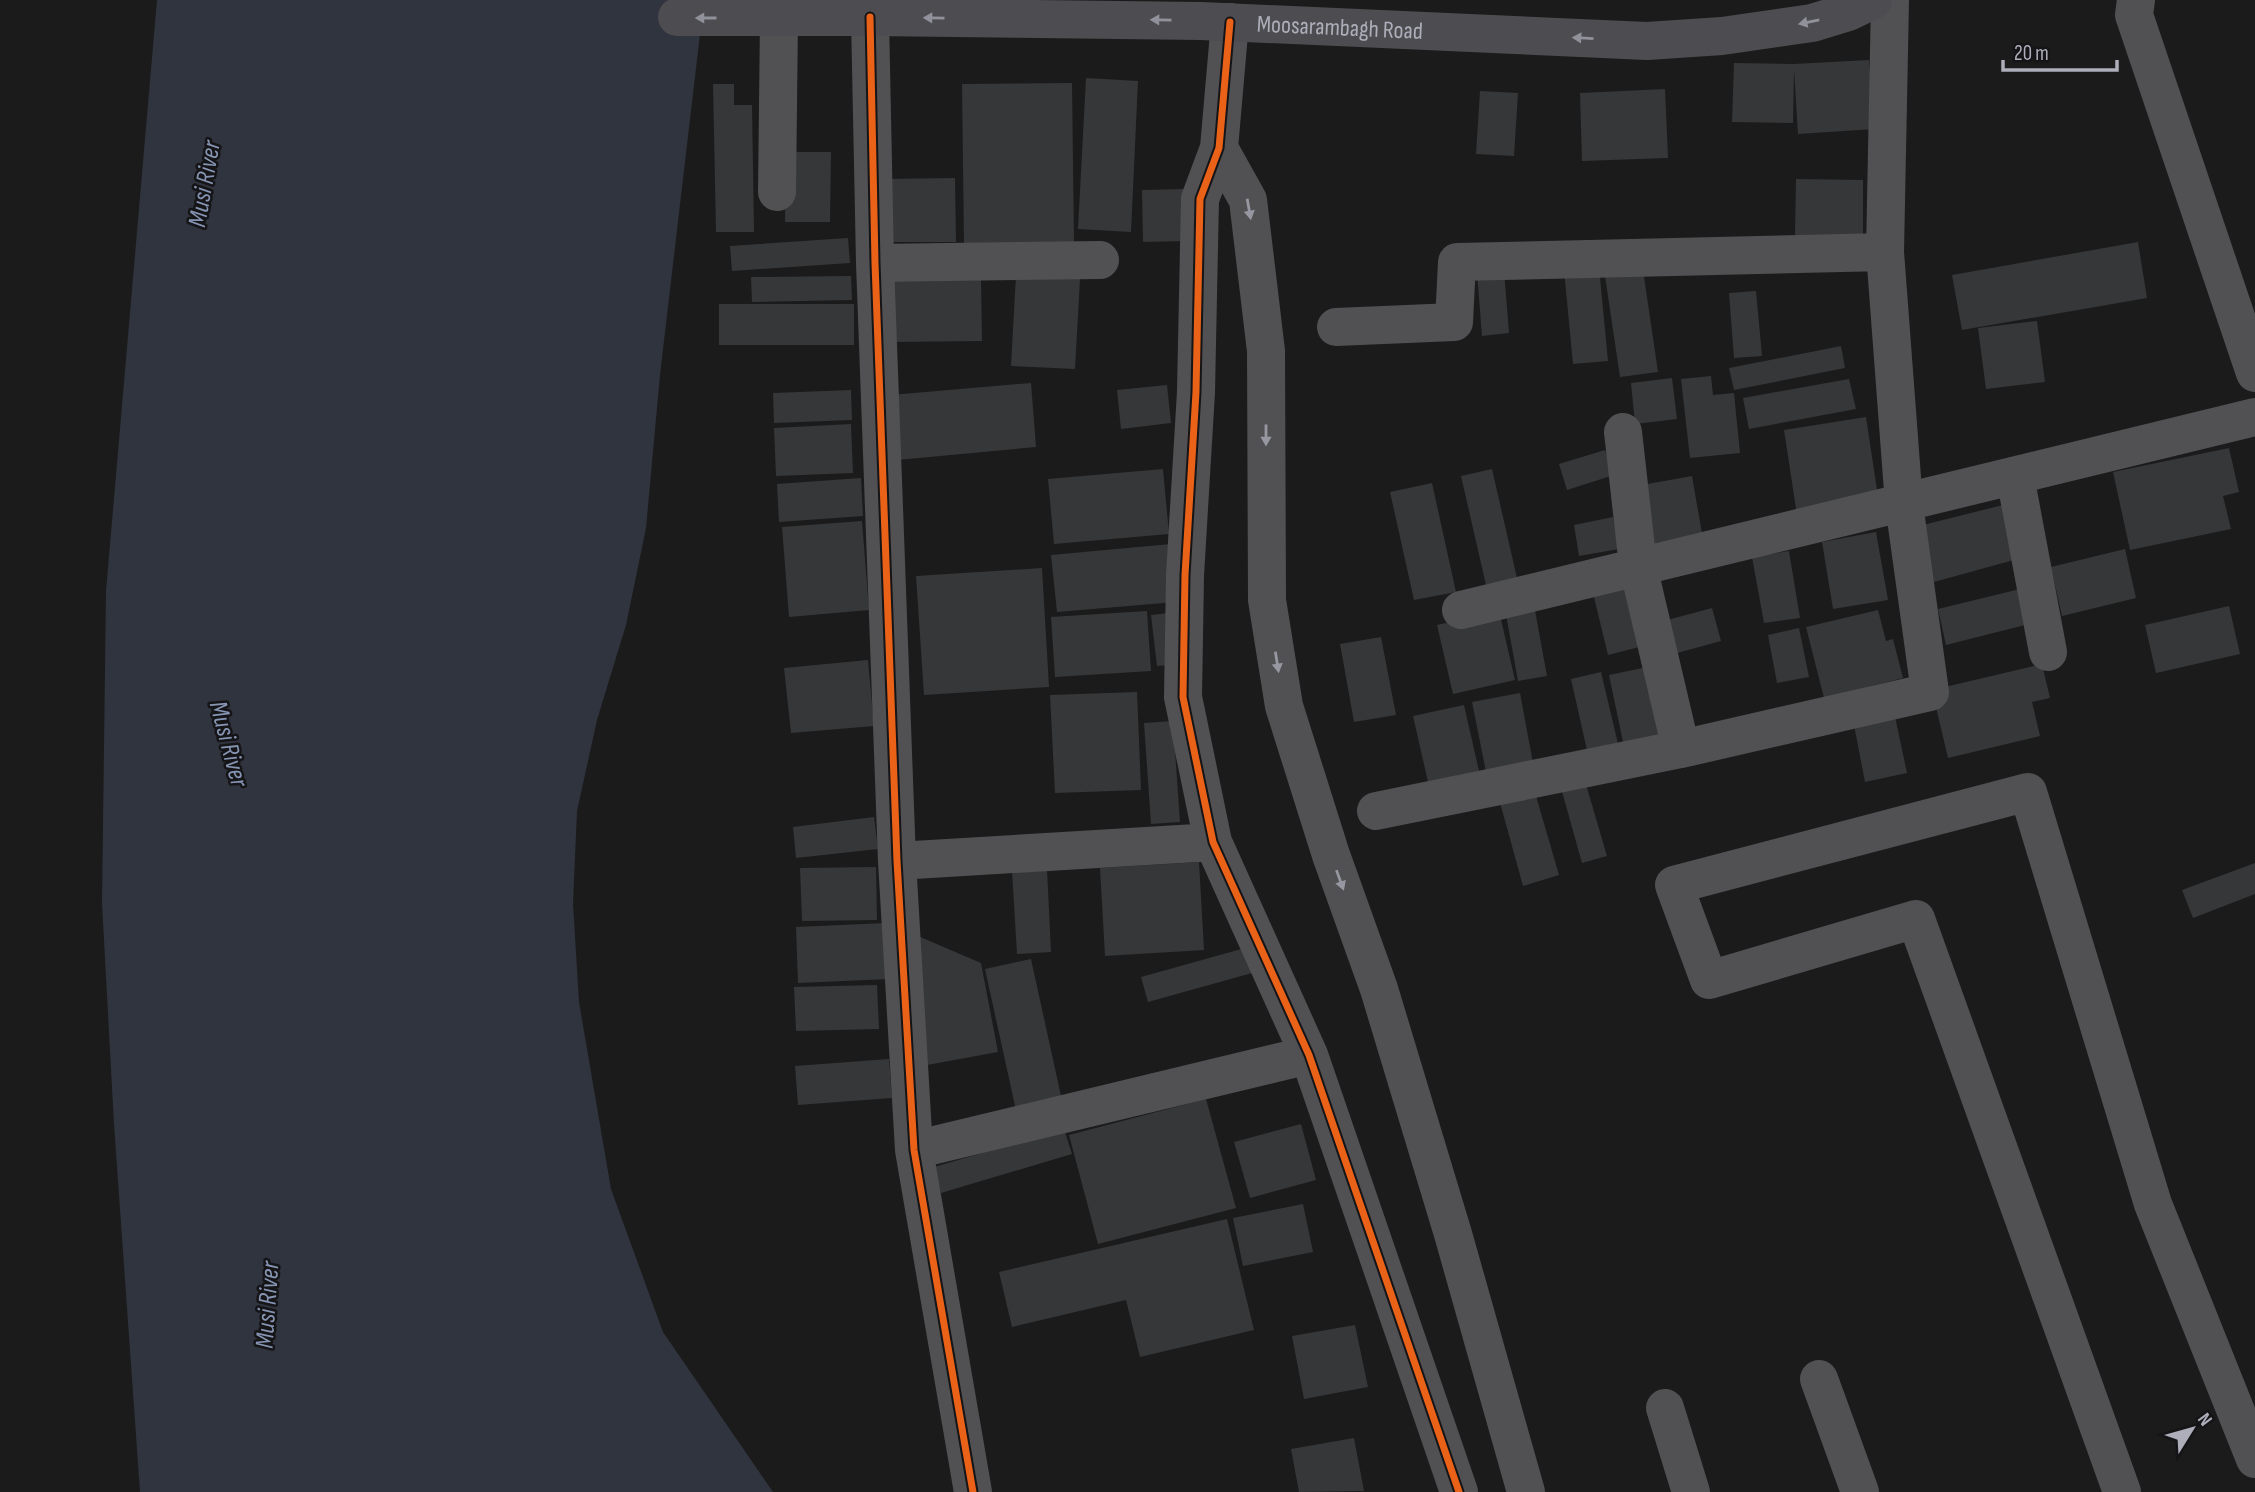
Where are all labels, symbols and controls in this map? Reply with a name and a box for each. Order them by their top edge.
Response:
street label: Moosarambagh Road [1256,9,1423,45]
one-way arrow [695,12,717,24]
one-way arrow [923,12,945,23]
one-way arrow [1150,15,1172,26]
one-way arrow [1798,17,1820,28]
scale bar [2003,28,2117,72]
one-way arrow [1572,33,1594,44]
text: 20 m [2014,41,2049,66]
water label: Musi River [182,137,228,230]
one-way arrow [1244,198,1255,220]
one-way arrow [1260,424,1272,446]
one-way arrow [1272,651,1283,673]
water label: Musi River [202,698,255,792]
one-way arrow [1335,869,1346,890]
water label: Musi River [249,1259,287,1350]
north arrow [2157,1394,2227,1464]
text: N [2192,1409,2217,1431]

